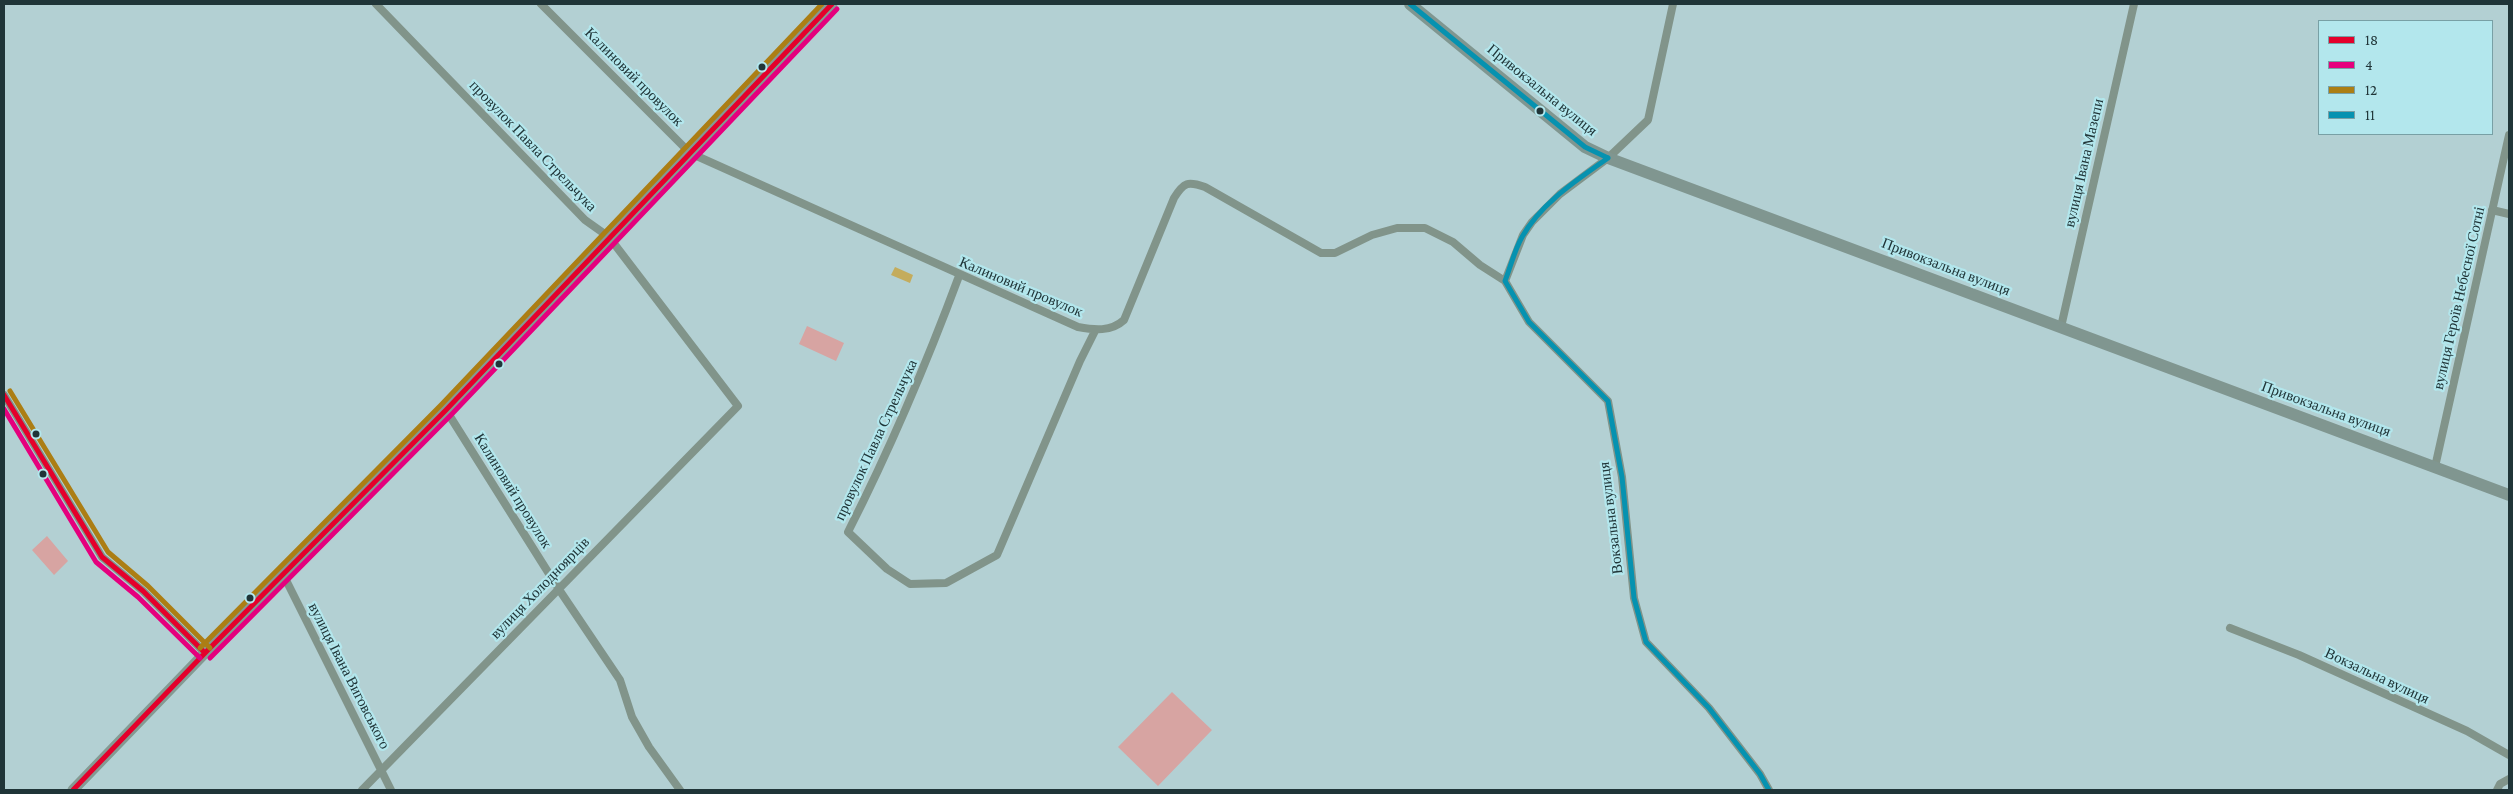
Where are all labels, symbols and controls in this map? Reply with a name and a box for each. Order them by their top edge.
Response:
legend [2318,20,2493,135]
street label: Калиновий провулок [581,24,687,130]
text: 18 [2365,32,2378,48]
street label: Привокзальна вулиця [1483,40,1601,140]
text: 4 [2365,57,2373,73]
unlabelled marker [757,62,767,72]
street label: провулок Павла Стрельчука [466,77,600,215]
text: 12 [2365,82,2377,98]
street label: вулиця Івана Мазепи [2060,97,2108,229]
unlabelled marker [1535,106,1545,116]
text: 11 [2365,107,2375,123]
street label: вулиця Героїв Небесної Сотні [2429,205,2489,391]
street label: Привокзальна вулиця [1879,234,2013,300]
street label: Калиновий провулок [957,253,1085,321]
street label: провулок Павла Стрельчука [831,357,921,523]
unlabelled marker [494,359,504,369]
street label: Привокзальна вулиця [2259,377,2393,441]
unlabelled marker [31,429,41,439]
street label: Калиновий провулок [470,430,556,552]
street label: Вокзальна вулиця [1595,461,1627,575]
unlabelled marker [38,469,48,479]
street label: вулиця Холодноярців [487,533,593,643]
unlabelled marker [245,593,255,603]
street label: вулиця Івана Виговського [304,600,394,752]
street label: Вокзальна вулиця [2322,644,2432,708]

